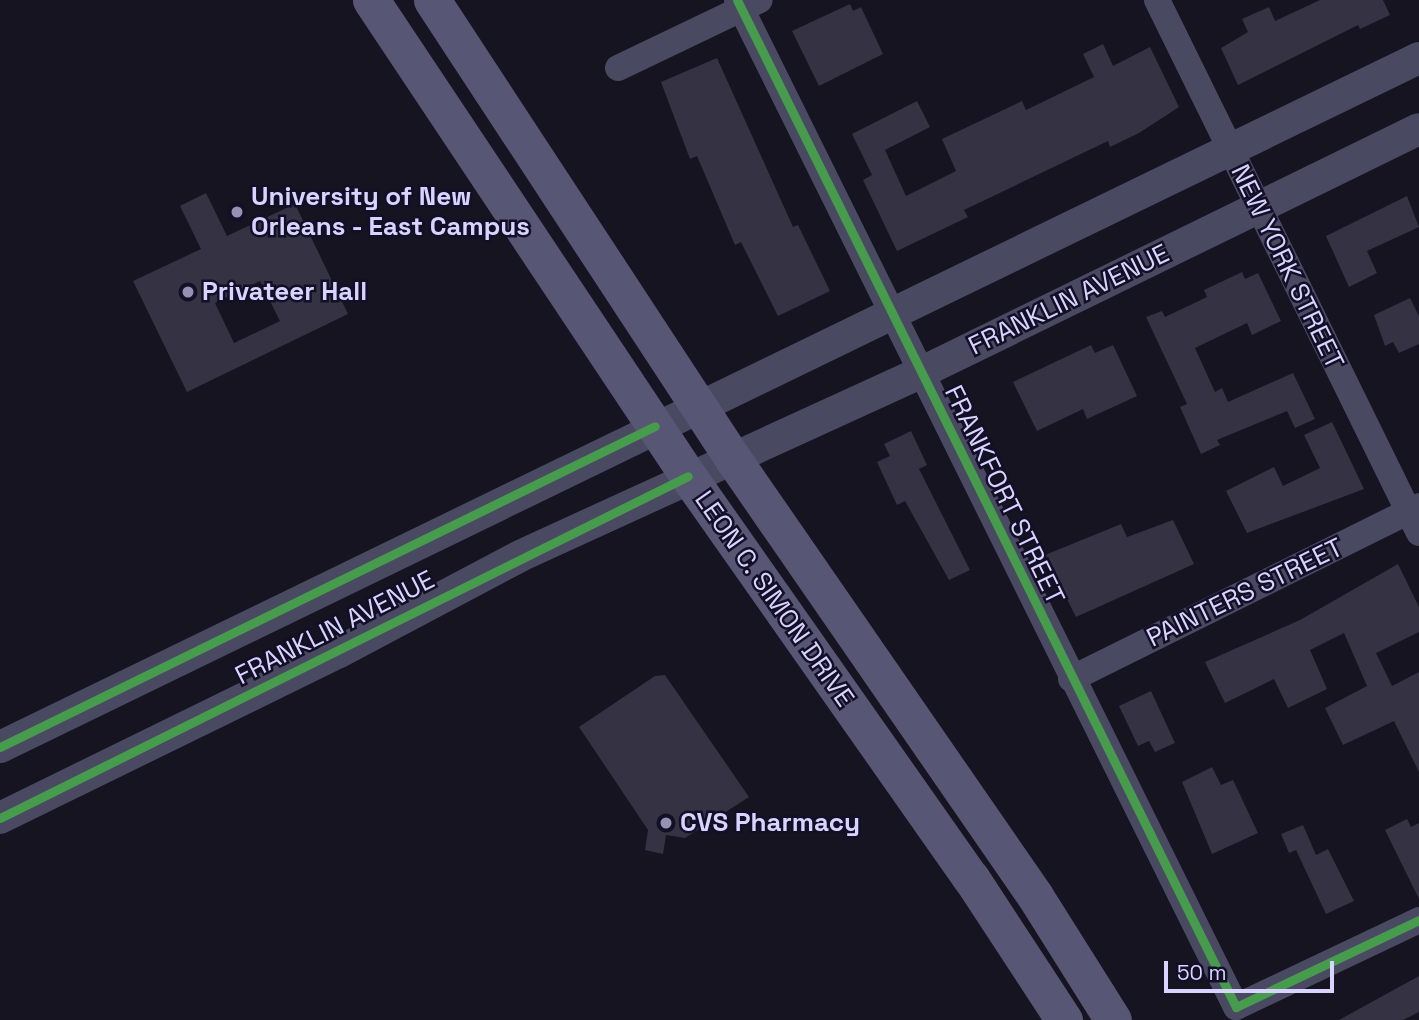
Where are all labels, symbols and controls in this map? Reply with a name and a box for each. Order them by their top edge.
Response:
street label: NEW YORK STREET [1224,159,1350,375]
place label: University of New Orleans - East Campus [251,181,531,242]
marker: University of New Orleans - East Campus [229,204,245,220]
street label: FRANKLIN AVENUE [964,238,1174,362]
place label: Privateer Hall [202,276,367,308]
marker: Privateer Hall [180,284,196,300]
street label: FRANKFORT STREET [937,380,1071,610]
street label: LEON C. SIMON DRIVE [688,485,860,713]
street label: PAINTERS STREET [1142,532,1348,654]
street label: FRANKLIN AVENUE [230,564,440,692]
place label: CVS Pharmacy [680,807,860,839]
marker: CVS Pharmacy [658,815,674,831]
scale bar [1167,946,1337,990]
text: 50 m [1177,959,1227,986]

